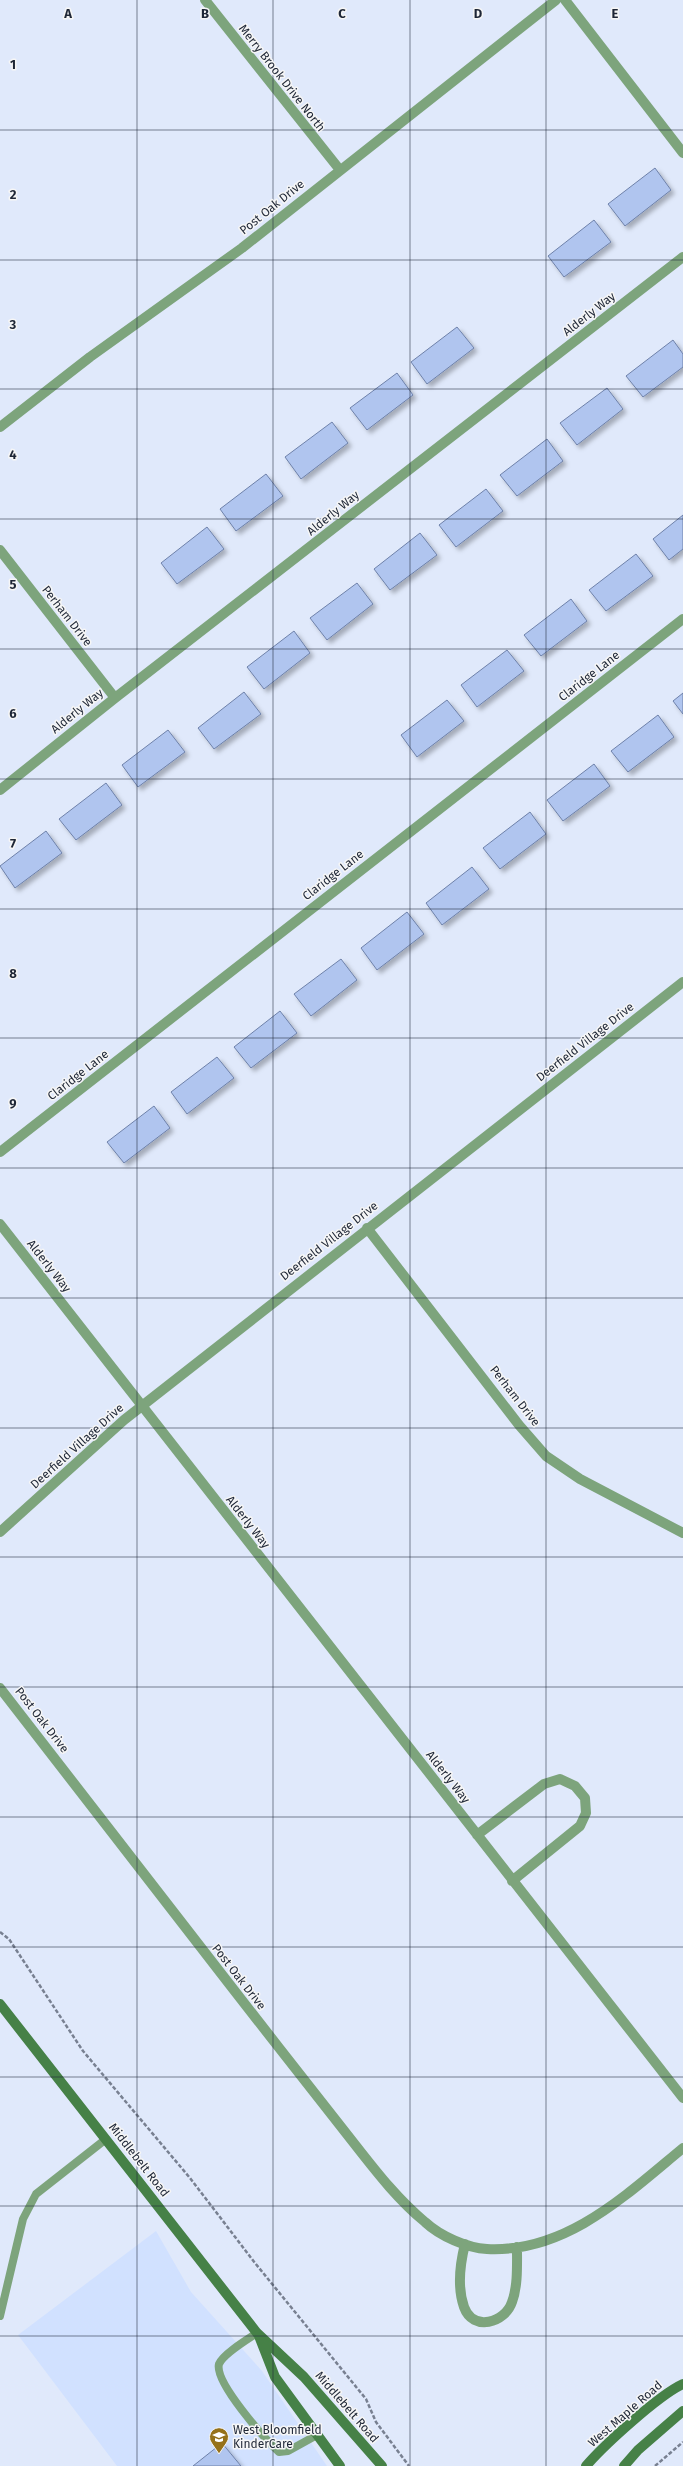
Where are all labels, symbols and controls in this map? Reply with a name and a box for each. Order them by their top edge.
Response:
text: A [63,6,72,21]
text: B [201,6,209,21]
text: C [338,6,346,21]
text: D [474,6,483,21]
text: E [612,6,619,21]
street label: Merry Brook Drive North [236,22,328,134]
text: 1 [10,57,16,72]
street label: Post Oak Drive [237,177,307,237]
text: 2 [10,187,17,202]
street label: Alderly Way [560,289,618,339]
text: 3 [9,317,17,332]
text: 4 [9,447,17,462]
street label: Alderly Way [304,488,362,538]
text: 5 [10,577,17,592]
street label: Perham Drive [39,583,95,649]
street label: Claridge Lane [556,648,622,704]
street label: Alderly Way [48,686,106,736]
text: 6 [9,706,17,721]
text: 7 [10,836,16,851]
street label: Claridge Lane [300,847,366,903]
text: 8 [9,966,17,981]
street label: Deerfield Village Drive [533,1000,637,1084]
street label: Claridge Lane [45,1047,111,1103]
text: 9 [9,1096,17,1111]
street label: Deerfield Village Drive [277,1199,381,1283]
street label: Alderly Way [24,1237,74,1295]
street label: Perham Drive [487,1363,543,1429]
street label: Deerfield Village Drive [28,1401,126,1491]
street label: Alderly Way [223,1493,273,1551]
street label: Post Oak Drive [12,1685,72,1755]
street label: Alderly Way [423,1748,473,1806]
street label: Post Oak Drive [209,1942,269,2012]
street label: Middlebelt Road [106,2120,172,2200]
street label: Middlebelt Road [312,2369,382,2445]
street label: West Maple Road [585,2378,665,2450]
place label: West Bloomfield KinderCare [233,2423,322,2451]
school or university icon: West Bloomfield KinderCare [208,2426,230,2454]

